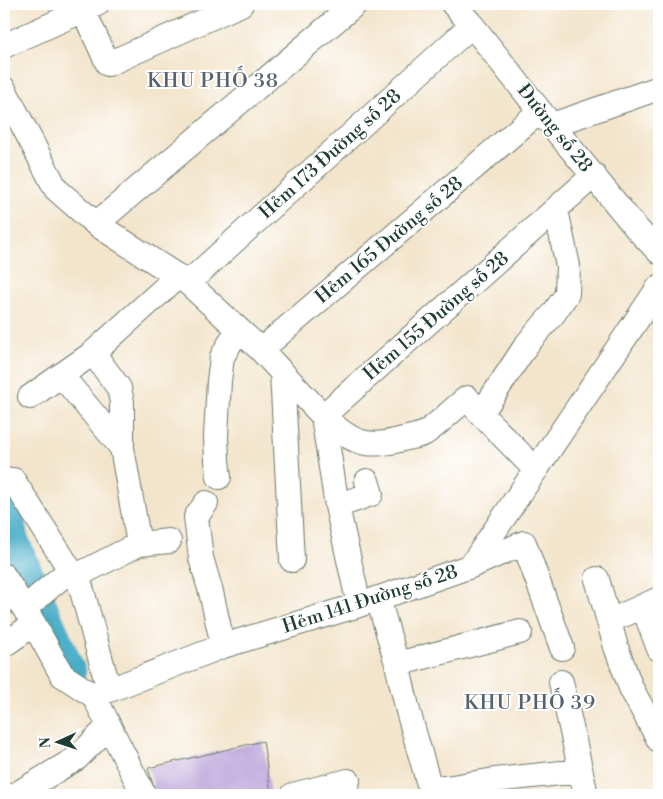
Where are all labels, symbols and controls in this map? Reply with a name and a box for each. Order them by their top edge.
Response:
district label: KHU PHỐ 38 [147,65,279,94]
street label: Đường số 28 [512,79,598,177]
street label: Hẻm 173 Đường số 28 [254,84,406,224]
street label: Hẻm 165 Đường số 28 [310,171,468,309]
street label: Hẻm 155 Đường số 28 [358,246,514,386]
street label: Hẻm 141 Đường số 28 [279,559,461,639]
district label: KHU PHỐ 39 [464,687,596,716]
north arrow [32,716,82,766]
text: N [37,737,55,749]

